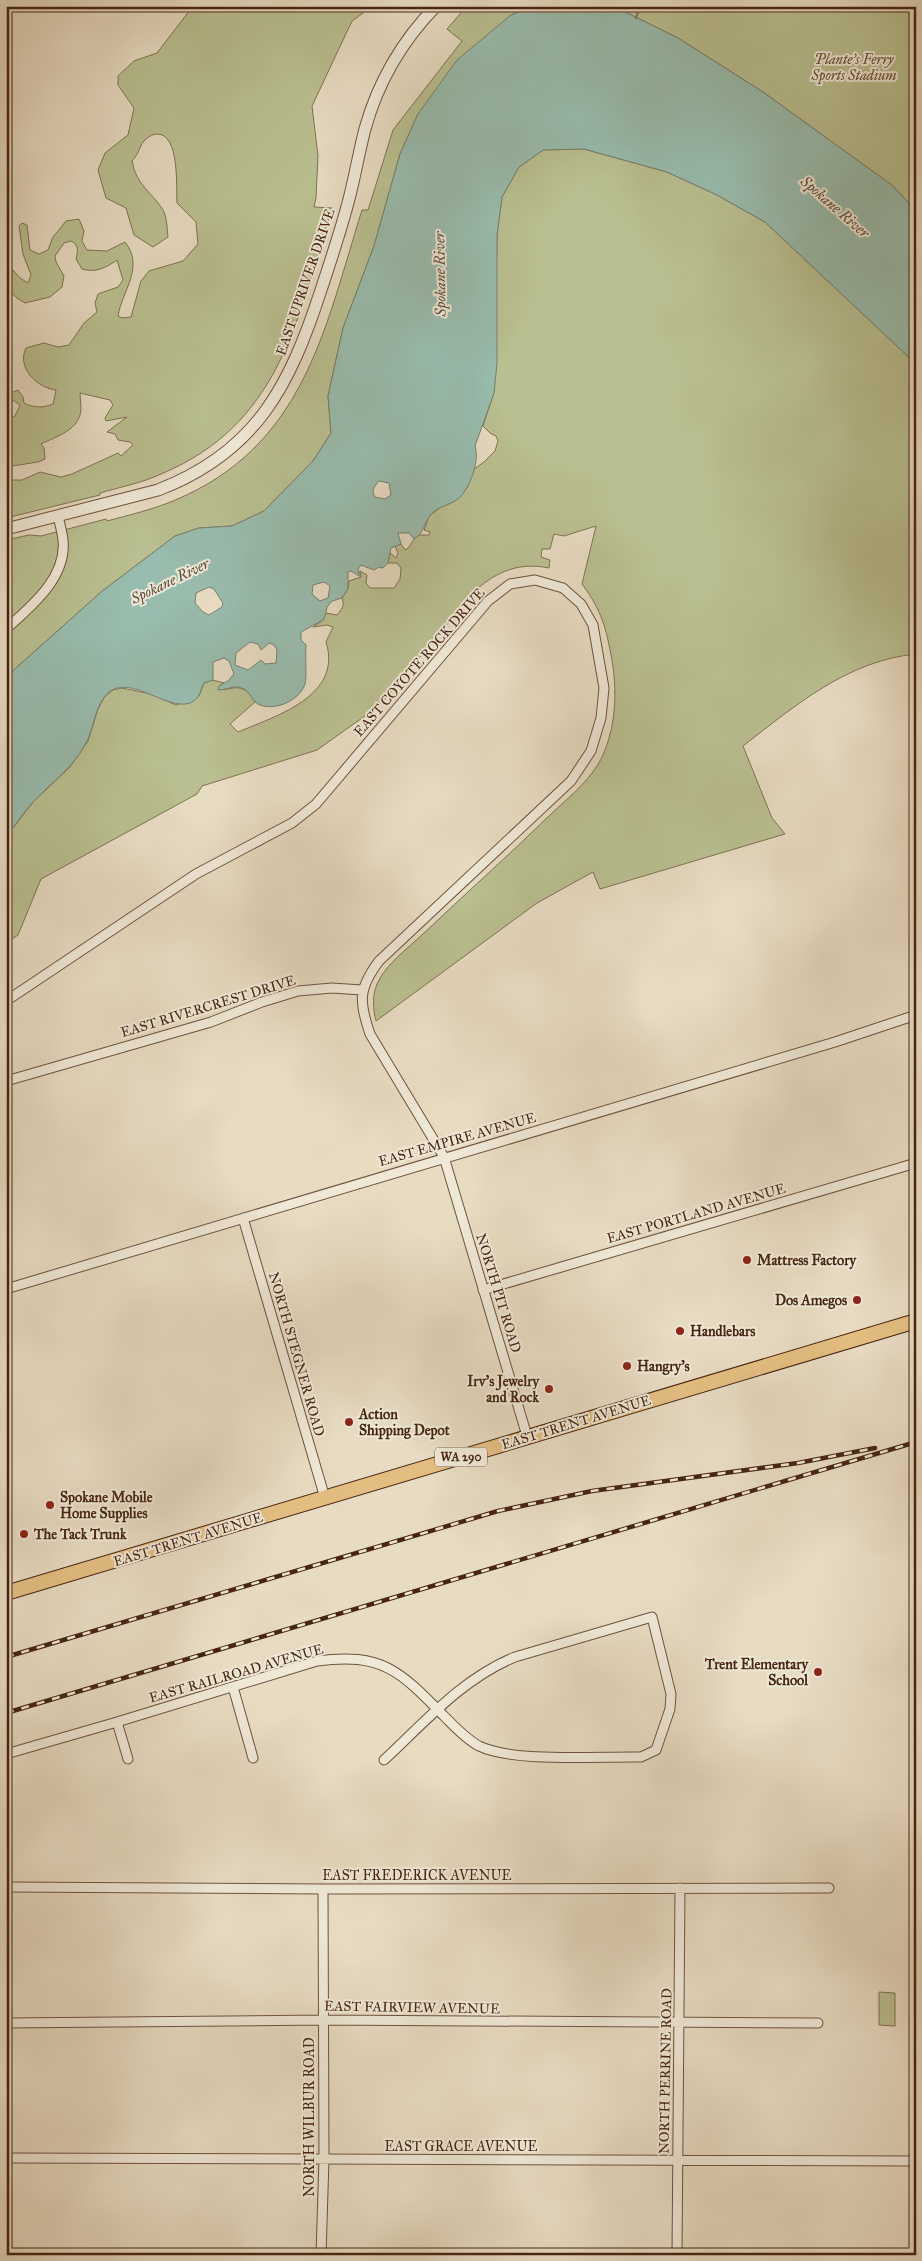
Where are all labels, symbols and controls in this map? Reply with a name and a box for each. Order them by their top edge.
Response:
park label: Plante's Ferry Sports Stadium [810,51,897,85]
water label: Spokane River [796,172,874,243]
street label: EAST UPRIVER DRIVE [272,207,339,358]
water label: Spokane River [430,230,451,318]
water label: Spokane River [127,554,213,609]
street label: EAST COYOTE ROCK DRIVE [350,585,488,740]
street label: EAST RIVERCREST DRIVE [119,972,298,1041]
street label: EAST EMPIRE AVENUE [377,1109,538,1170]
street label: EAST PORTLAND AVENUE [605,1180,787,1247]
street label: NORTH PIT ROAD [472,1231,525,1355]
place label: Mattress Factory [757,1252,857,1270]
marker: Mattress Factory [741,1254,753,1266]
street label: NORTH STEGNER ROAD [265,1270,328,1438]
place label: Dos Amegos [775,1292,847,1310]
marker: Dos Amegos [851,1294,863,1306]
place label: Handlebars [690,1323,755,1340]
marker: Handlebars [674,1325,686,1337]
place label: Hangry's [637,1358,690,1376]
marker: Hangry's [621,1360,633,1372]
place label: Irv's Jewelry and Rock [467,1373,540,1406]
marker: Irv's Jewelry and Rock [543,1383,555,1395]
street label: EAST TRENT AVENUE [499,1392,653,1453]
place label: Action Shipping Depot [358,1406,450,1440]
marker: Action Shipping Depot [343,1416,355,1428]
road number: WA 290 [435,1448,487,1466]
place label: Spokane Mobile Home Supplies [60,1489,153,1523]
marker: Spokane Mobile Home Supplies [44,1499,56,1511]
street label: EAST TRENT AVENUE [111,1509,265,1570]
place label: The Tack Trunk [33,1526,127,1543]
marker: The Tack Trunk [18,1528,30,1540]
street label: EAST RAILROAD AVENUE [147,1640,325,1707]
place label: Trent Elementary School [704,1656,809,1689]
marker: Trent Elementary School [812,1666,824,1678]
street label: EAST FREDERICK AVENUE [322,1867,512,1884]
street label: NORTH PERRINE ROAD [656,1988,675,2154]
street label: EAST FAIRVIEW AVENUE [324,1997,500,2018]
street label: NORTH WILBUR ROAD [301,2037,318,2197]
street label: EAST GRACE AVENUE [385,2138,537,2155]

